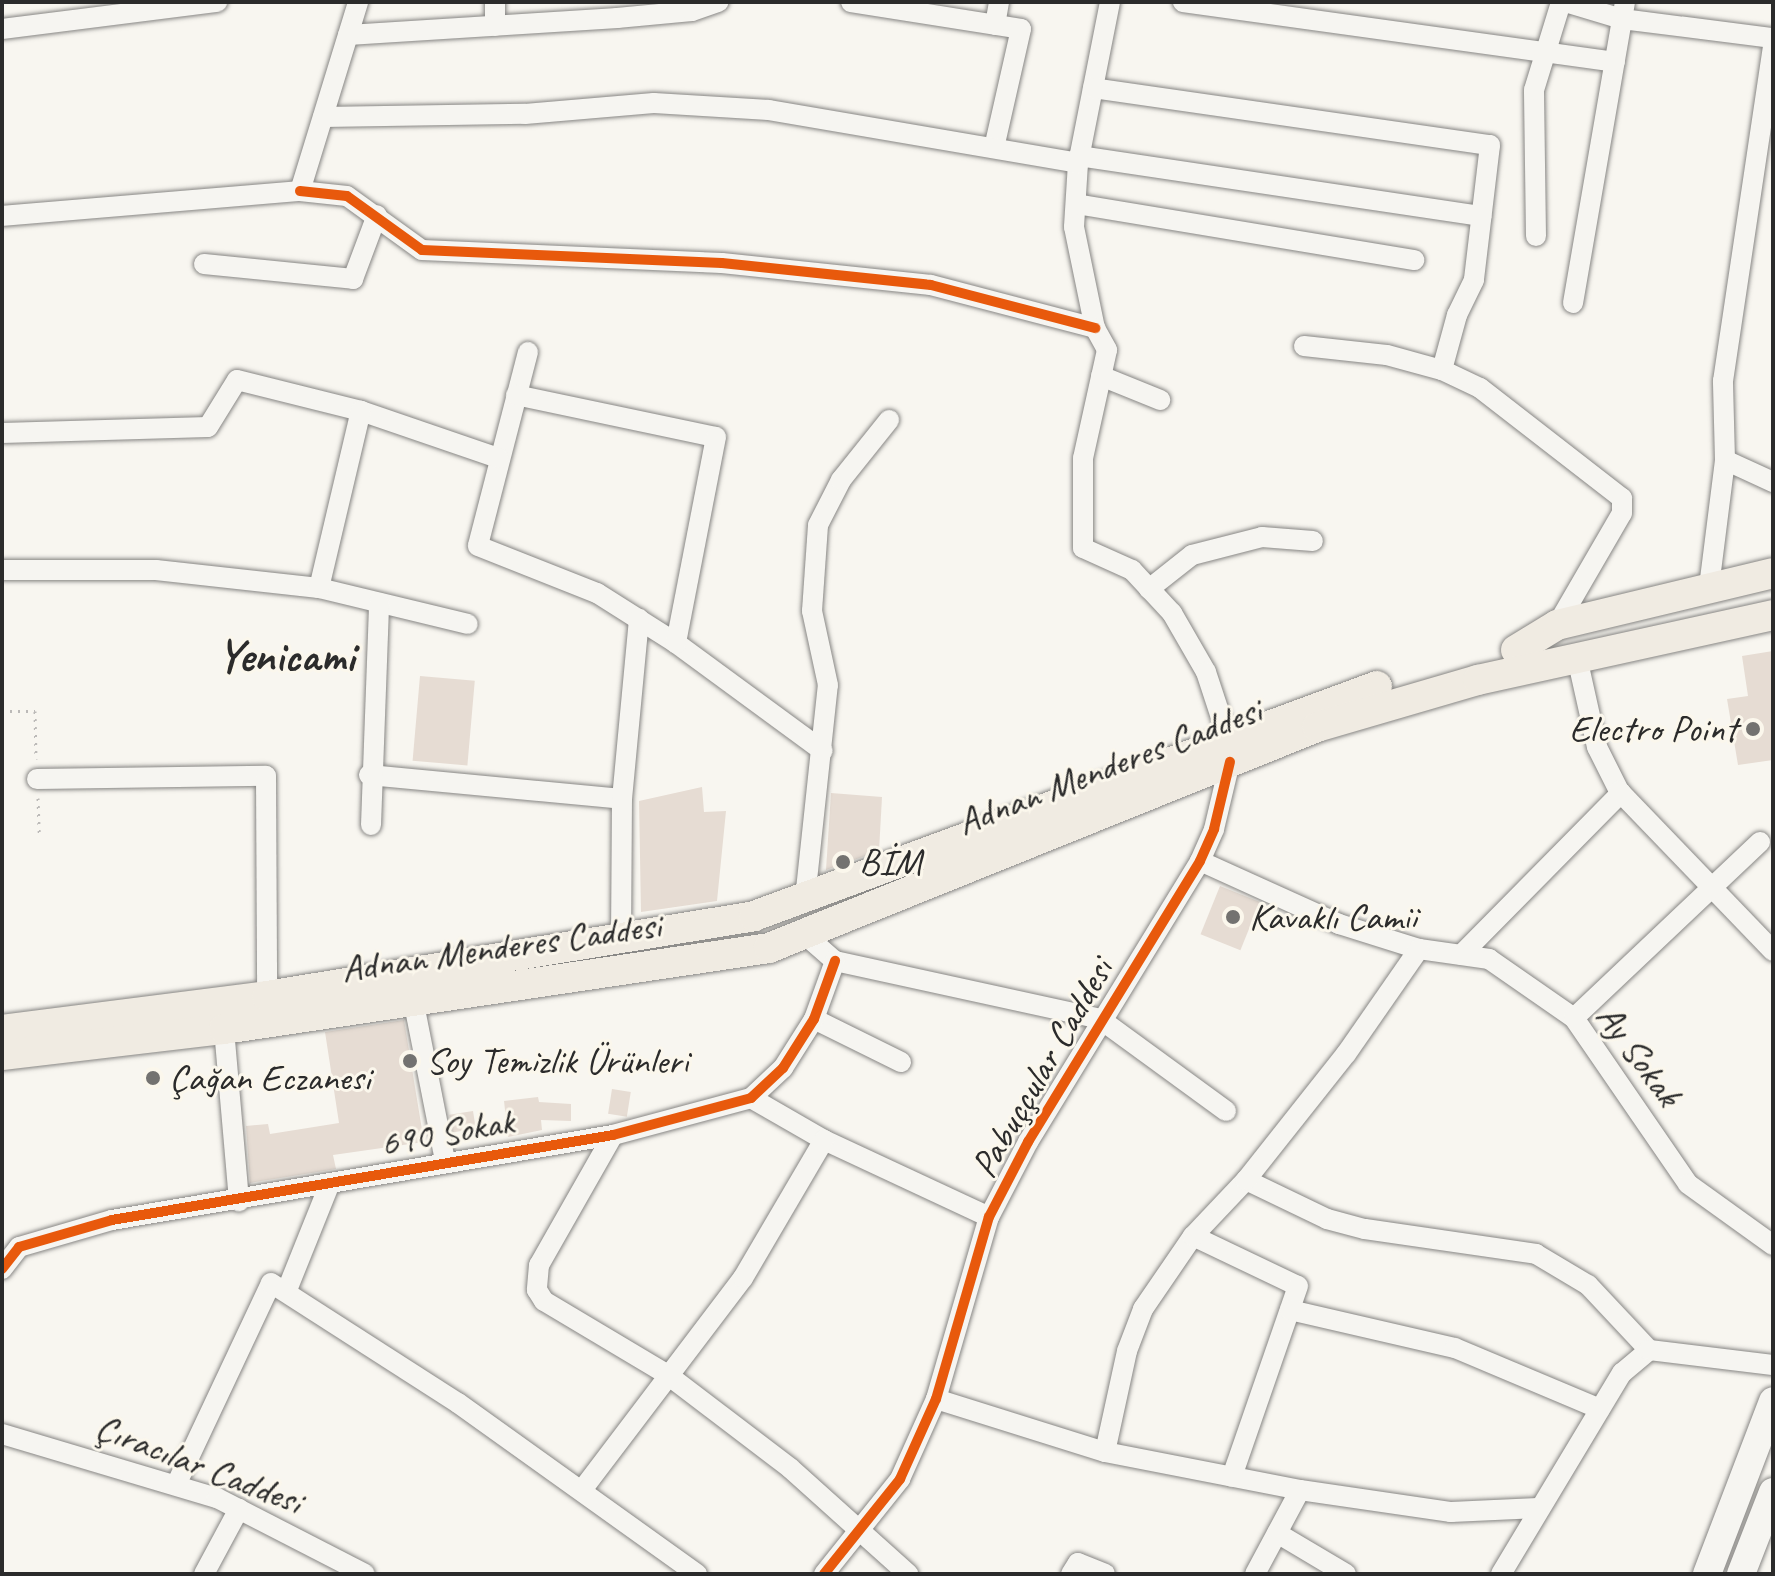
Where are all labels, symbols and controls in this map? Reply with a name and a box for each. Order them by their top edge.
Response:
district label: Yenicami [218,628,354,684]
street label: Adnan Menderes Caddesi [950,687,1268,845]
place label: Electro Point [1569,706,1737,752]
marker: Electro Point [1744,720,1762,738]
place label: BİM [859,839,921,885]
marker: BİM [834,853,852,871]
place label: Kavaklı Camii [1249,894,1417,940]
street label: Adnan Menderes Caddesi [338,902,664,992]
marker: Kavaklı Camii [1224,908,1242,926]
street label: Pabuççular Caddesi [961,950,1123,1186]
street label: Ay Sokak [1587,995,1691,1115]
place label: Soy Temizlik Ürünleri [426,1038,685,1084]
marker: Soy Temizlik Ürünleri [401,1052,419,1070]
place label: Çağan Eczanesi [169,1055,372,1101]
marker: Çağan Eczanesi [144,1069,162,1087]
street label: 690 Sokak [377,1098,517,1166]
street label: Çıracılar Caddesi [89,1404,309,1524]

